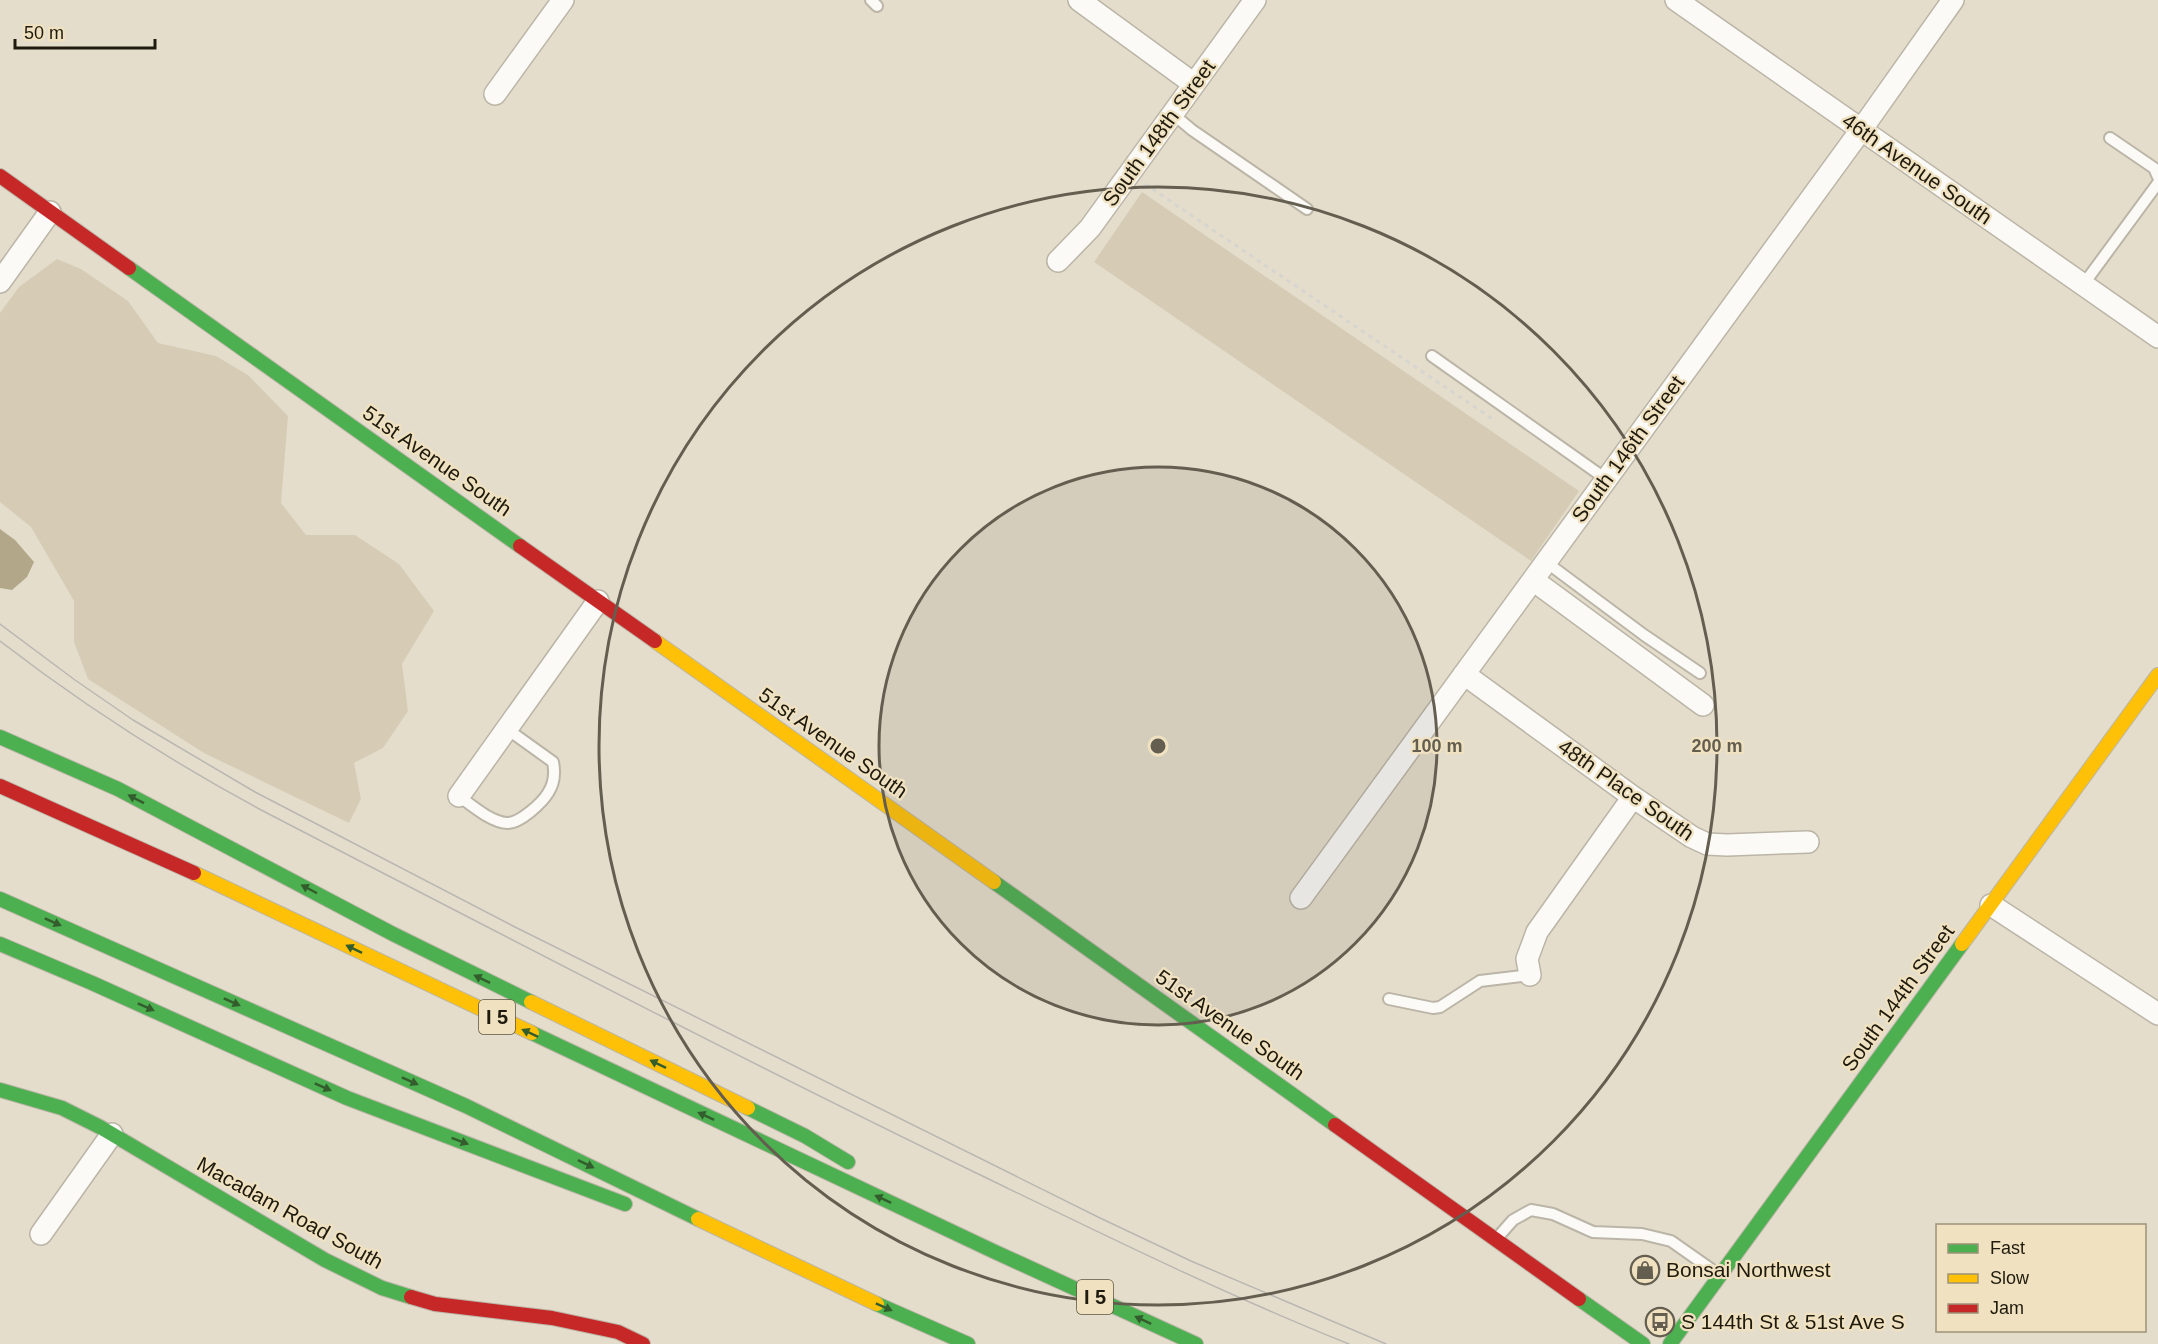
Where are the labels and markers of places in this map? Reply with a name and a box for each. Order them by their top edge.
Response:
centre of rings [1148,736,1168,756]
shop icon: Bonsai Northwest [1629,1254,1661,1286]
place label: Bonsai Northwest [1666,1258,1831,1281]
bus stop icon: S 144th St & 51st Ave S [1644,1306,1676,1338]
place label: S 144th St & 51st Ave S [1681,1310,1905,1333]

